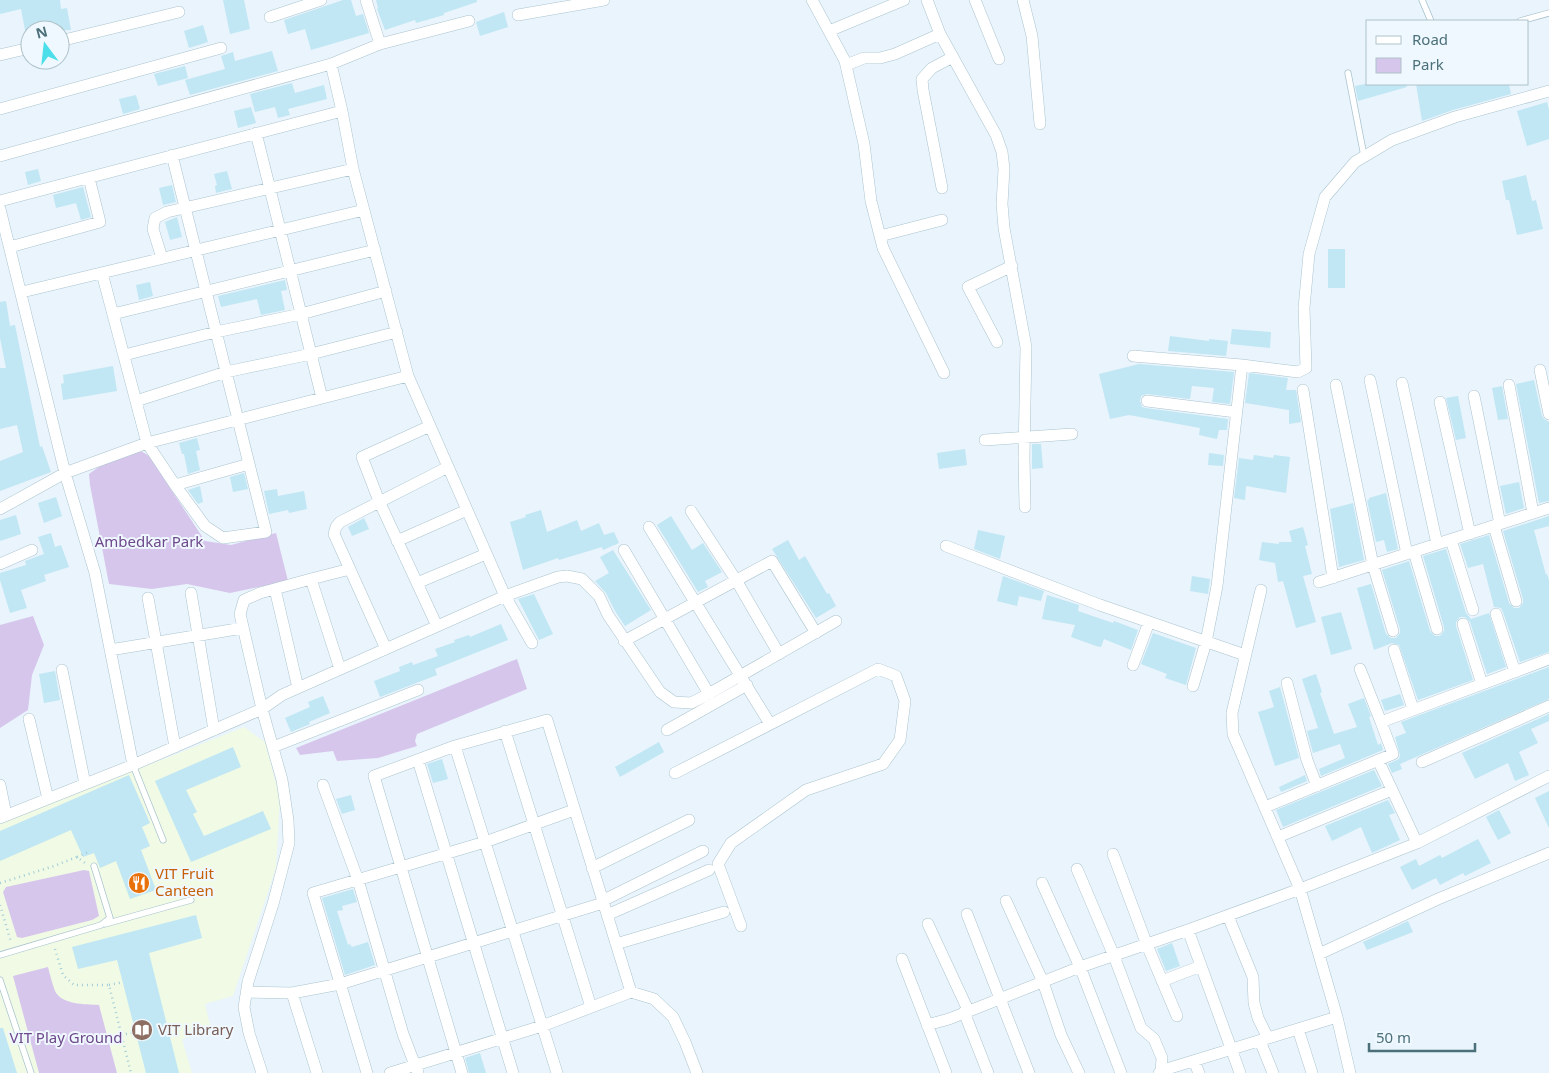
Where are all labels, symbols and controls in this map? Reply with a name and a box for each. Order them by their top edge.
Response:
north arrow [20,20,70,70]
legend [1366,20,1529,85]
text: N [34,21,49,43]
text: Road [1412,29,1448,49]
text: Park [1412,54,1444,74]
park label: Ambedkar Park [95,531,203,551]
place label: VIT Fruit Canteen [155,863,214,900]
restaurant icon: VIT Fruit Canteen [127,871,151,895]
library icon: VIT Library [130,1018,154,1042]
place label: VIT Library [158,1019,234,1039]
scale bar [1369,1020,1475,1052]
park label: VIT Play Ground [10,1027,122,1047]
text: 50 m [1376,1027,1411,1047]

